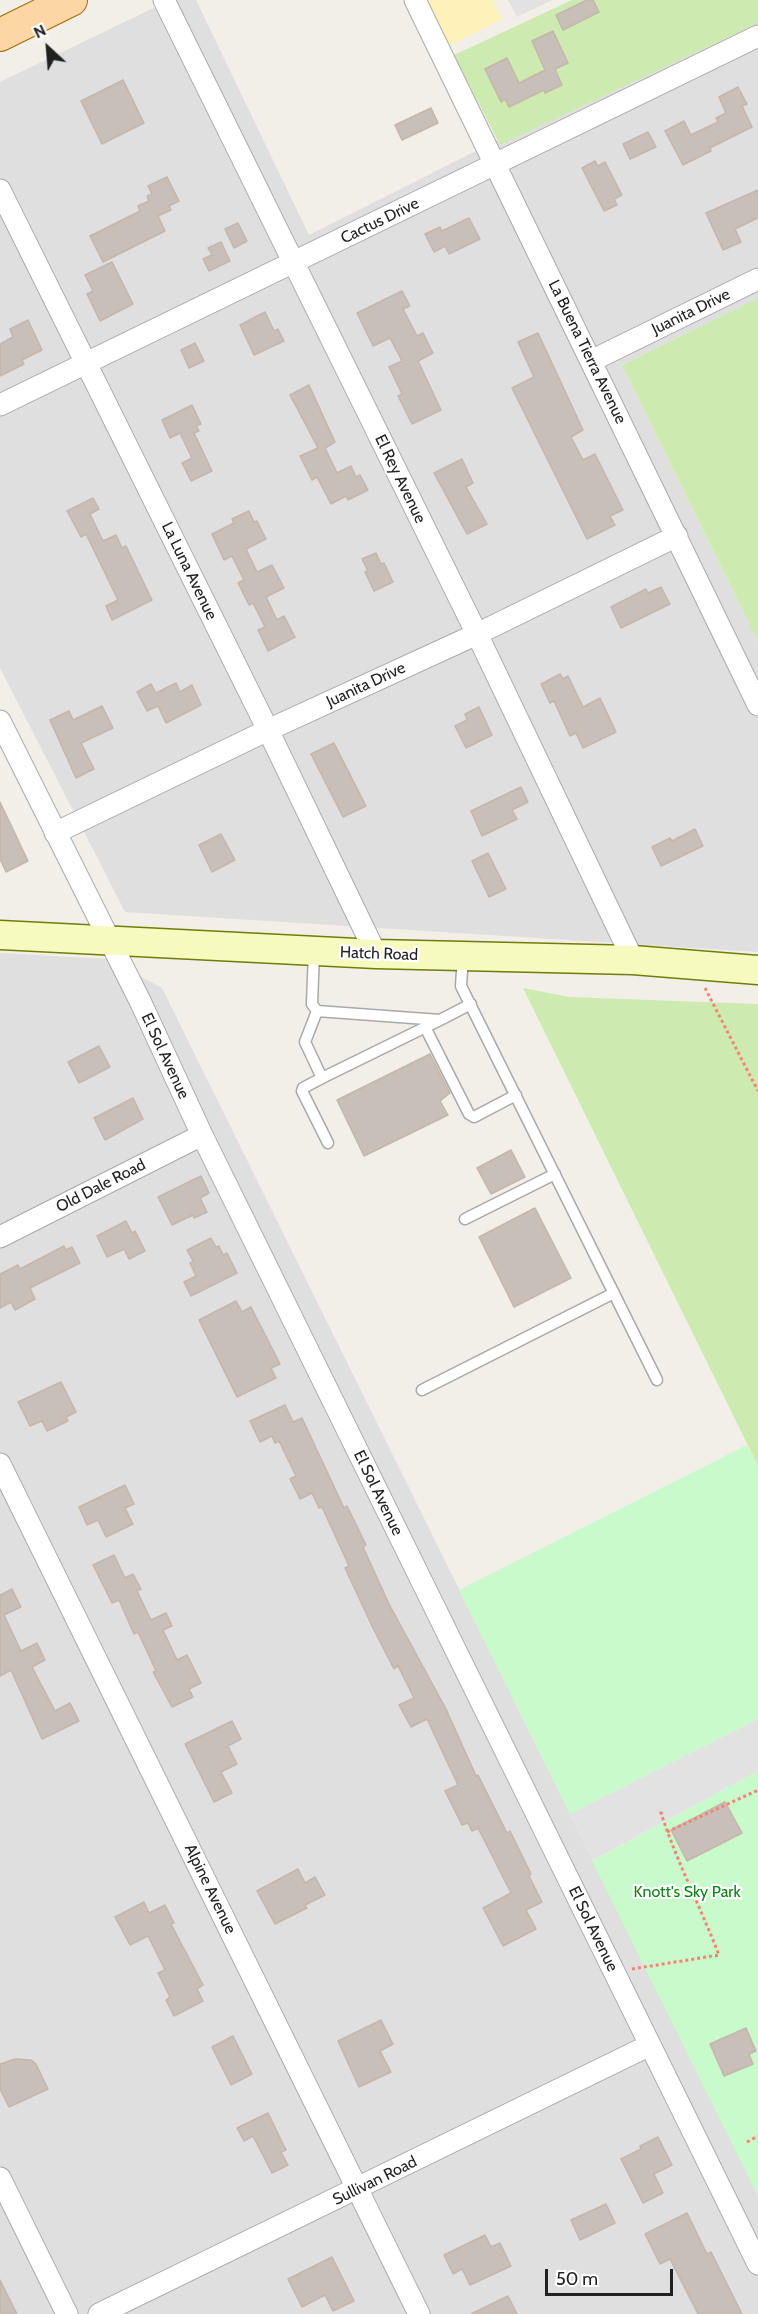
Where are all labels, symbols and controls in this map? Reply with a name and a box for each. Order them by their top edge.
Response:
north arrow [18,18,78,78]
text: N [31,20,49,42]
street label: Cactus Drive [338,194,422,248]
street label: La Buena Tierra Avenue [544,277,630,427]
street label: Juanita Drive [649,285,733,339]
street label: El Rey Avenue [370,432,430,526]
street label: La Luna Avenue [157,519,221,623]
street label: Juanita Drive [323,658,409,712]
street label: Hatch Road [340,943,418,965]
street label: El Sol Avenue [137,1010,193,1102]
street label: Old Dale Road [53,1155,149,1217]
street label: El Sol Avenue [349,1447,407,1539]
street label: Alpine Avenue [180,1841,240,1937]
park label: Knott's Sky Park [633,1882,741,1902]
street label: El Sol Avenue [564,1883,622,1975]
street label: Sullivan Road [330,2152,420,2210]
scale bar [548,2257,676,2295]
text: 50 m [556,2268,598,2290]

